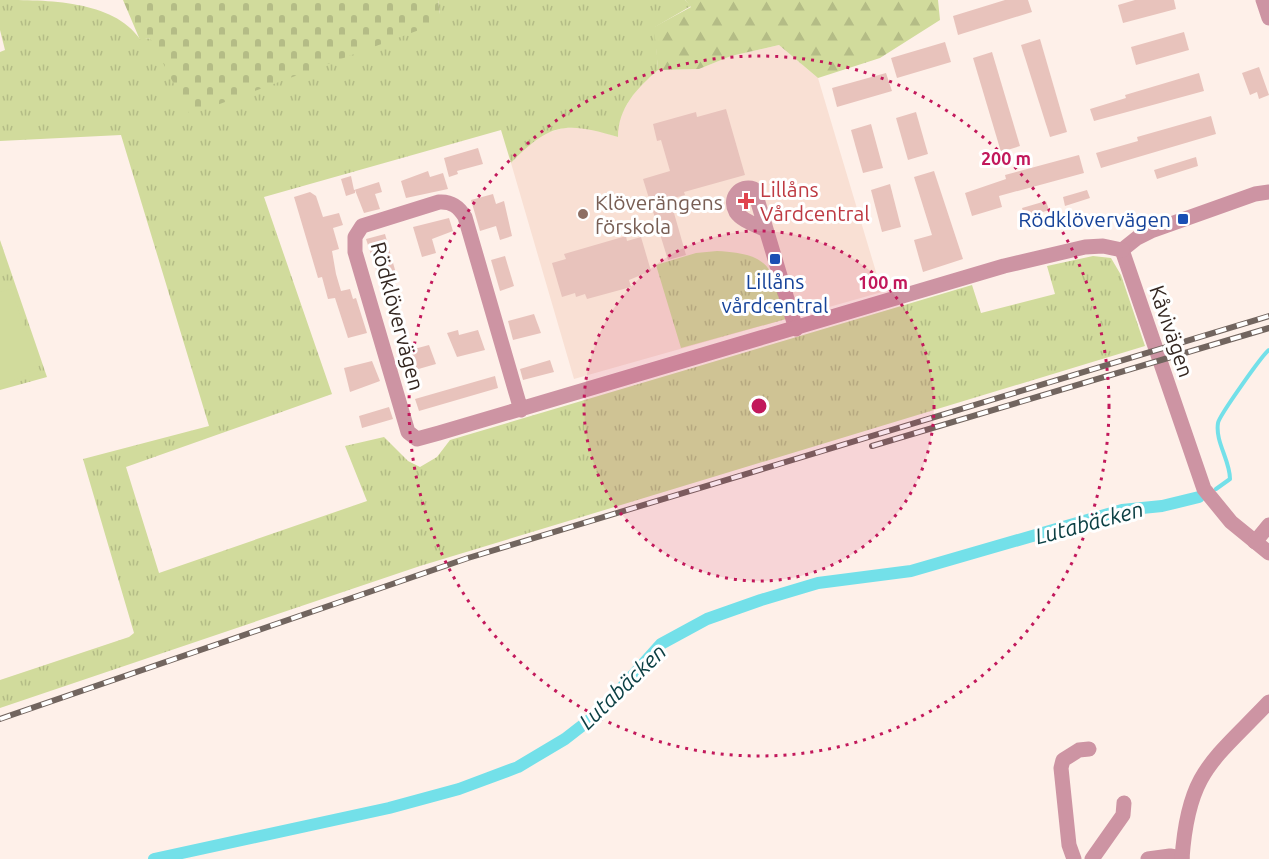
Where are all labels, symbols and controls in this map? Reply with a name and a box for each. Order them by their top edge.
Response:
text: 200 m [981,148,1031,168]
place label: Lillåns Vårdcentral [760,177,870,225]
place label: Klöverängens förskola [595,190,723,238]
marker: Lillåns Vårdcentral [737,192,755,210]
marker: Klöverängens förskola [576,207,590,221]
place label: Rödklövervägen [1018,207,1171,231]
marker: Rödklövervägen [1176,212,1190,226]
street label: Rödklövervägen [367,239,429,393]
marker: Lillåns vårdcentral [768,252,782,266]
place label: Lillåns vårdcentral [721,269,829,317]
text: 100 m [858,272,908,292]
street label: Kåvivägen [1145,282,1199,380]
centre of rings [749,396,769,416]
water label: Lutabäcken [1032,496,1146,548]
water label: Lutabäcken [573,638,671,734]

